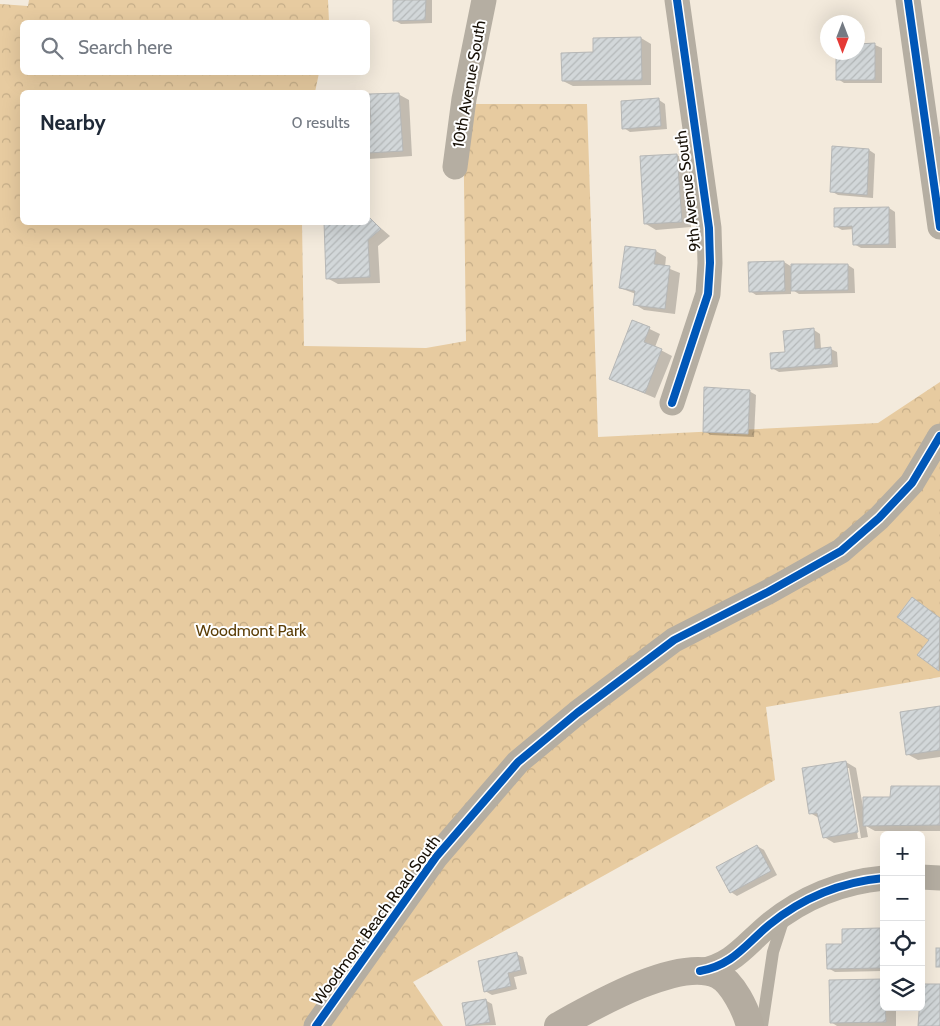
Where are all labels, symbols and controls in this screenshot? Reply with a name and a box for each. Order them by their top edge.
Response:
north arrow [820,15,865,60]
street label: 10th Avenue South [448,19,490,149]
search box [20,20,370,75]
icon: search [38,34,66,62]
text: Search here [78,36,172,59]
text: Nearby [40,110,106,135]
text: 0 results [291,113,350,132]
street label: 9th Avenue South [671,129,705,253]
park label: Woodmont Park [196,621,307,640]
street label: Woodmont Beach Road South [308,831,444,1009]
map controls [880,831,925,1011]
button: + [880,831,925,876]
button: − [880,876,925,921]
button: locate [880,921,925,966]
button: layers [880,966,925,1011]

